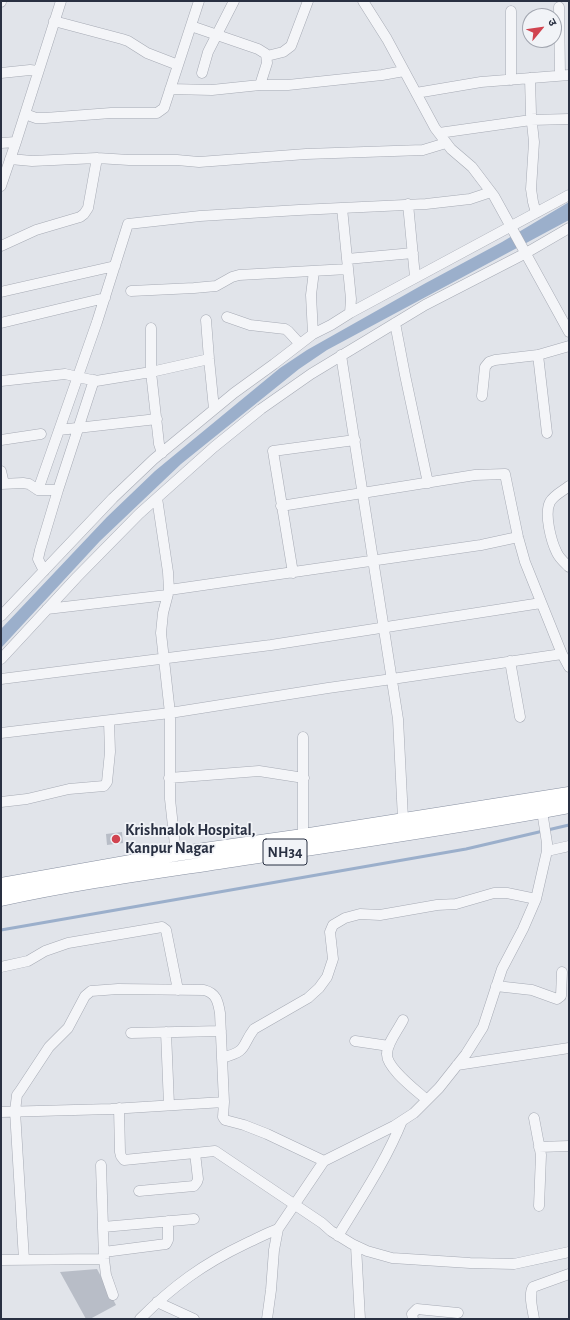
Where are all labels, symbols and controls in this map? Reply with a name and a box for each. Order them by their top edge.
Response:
north arrow [522,8,562,48]
text: उ [546,17,558,28]
place label: Krishnalok Hospital, Kanpur Nagar [125,820,255,858]
marker: Krishnalok Hospital, Kanpur Nagar [110,833,122,845]
road number: NH34 [263,839,307,865]

